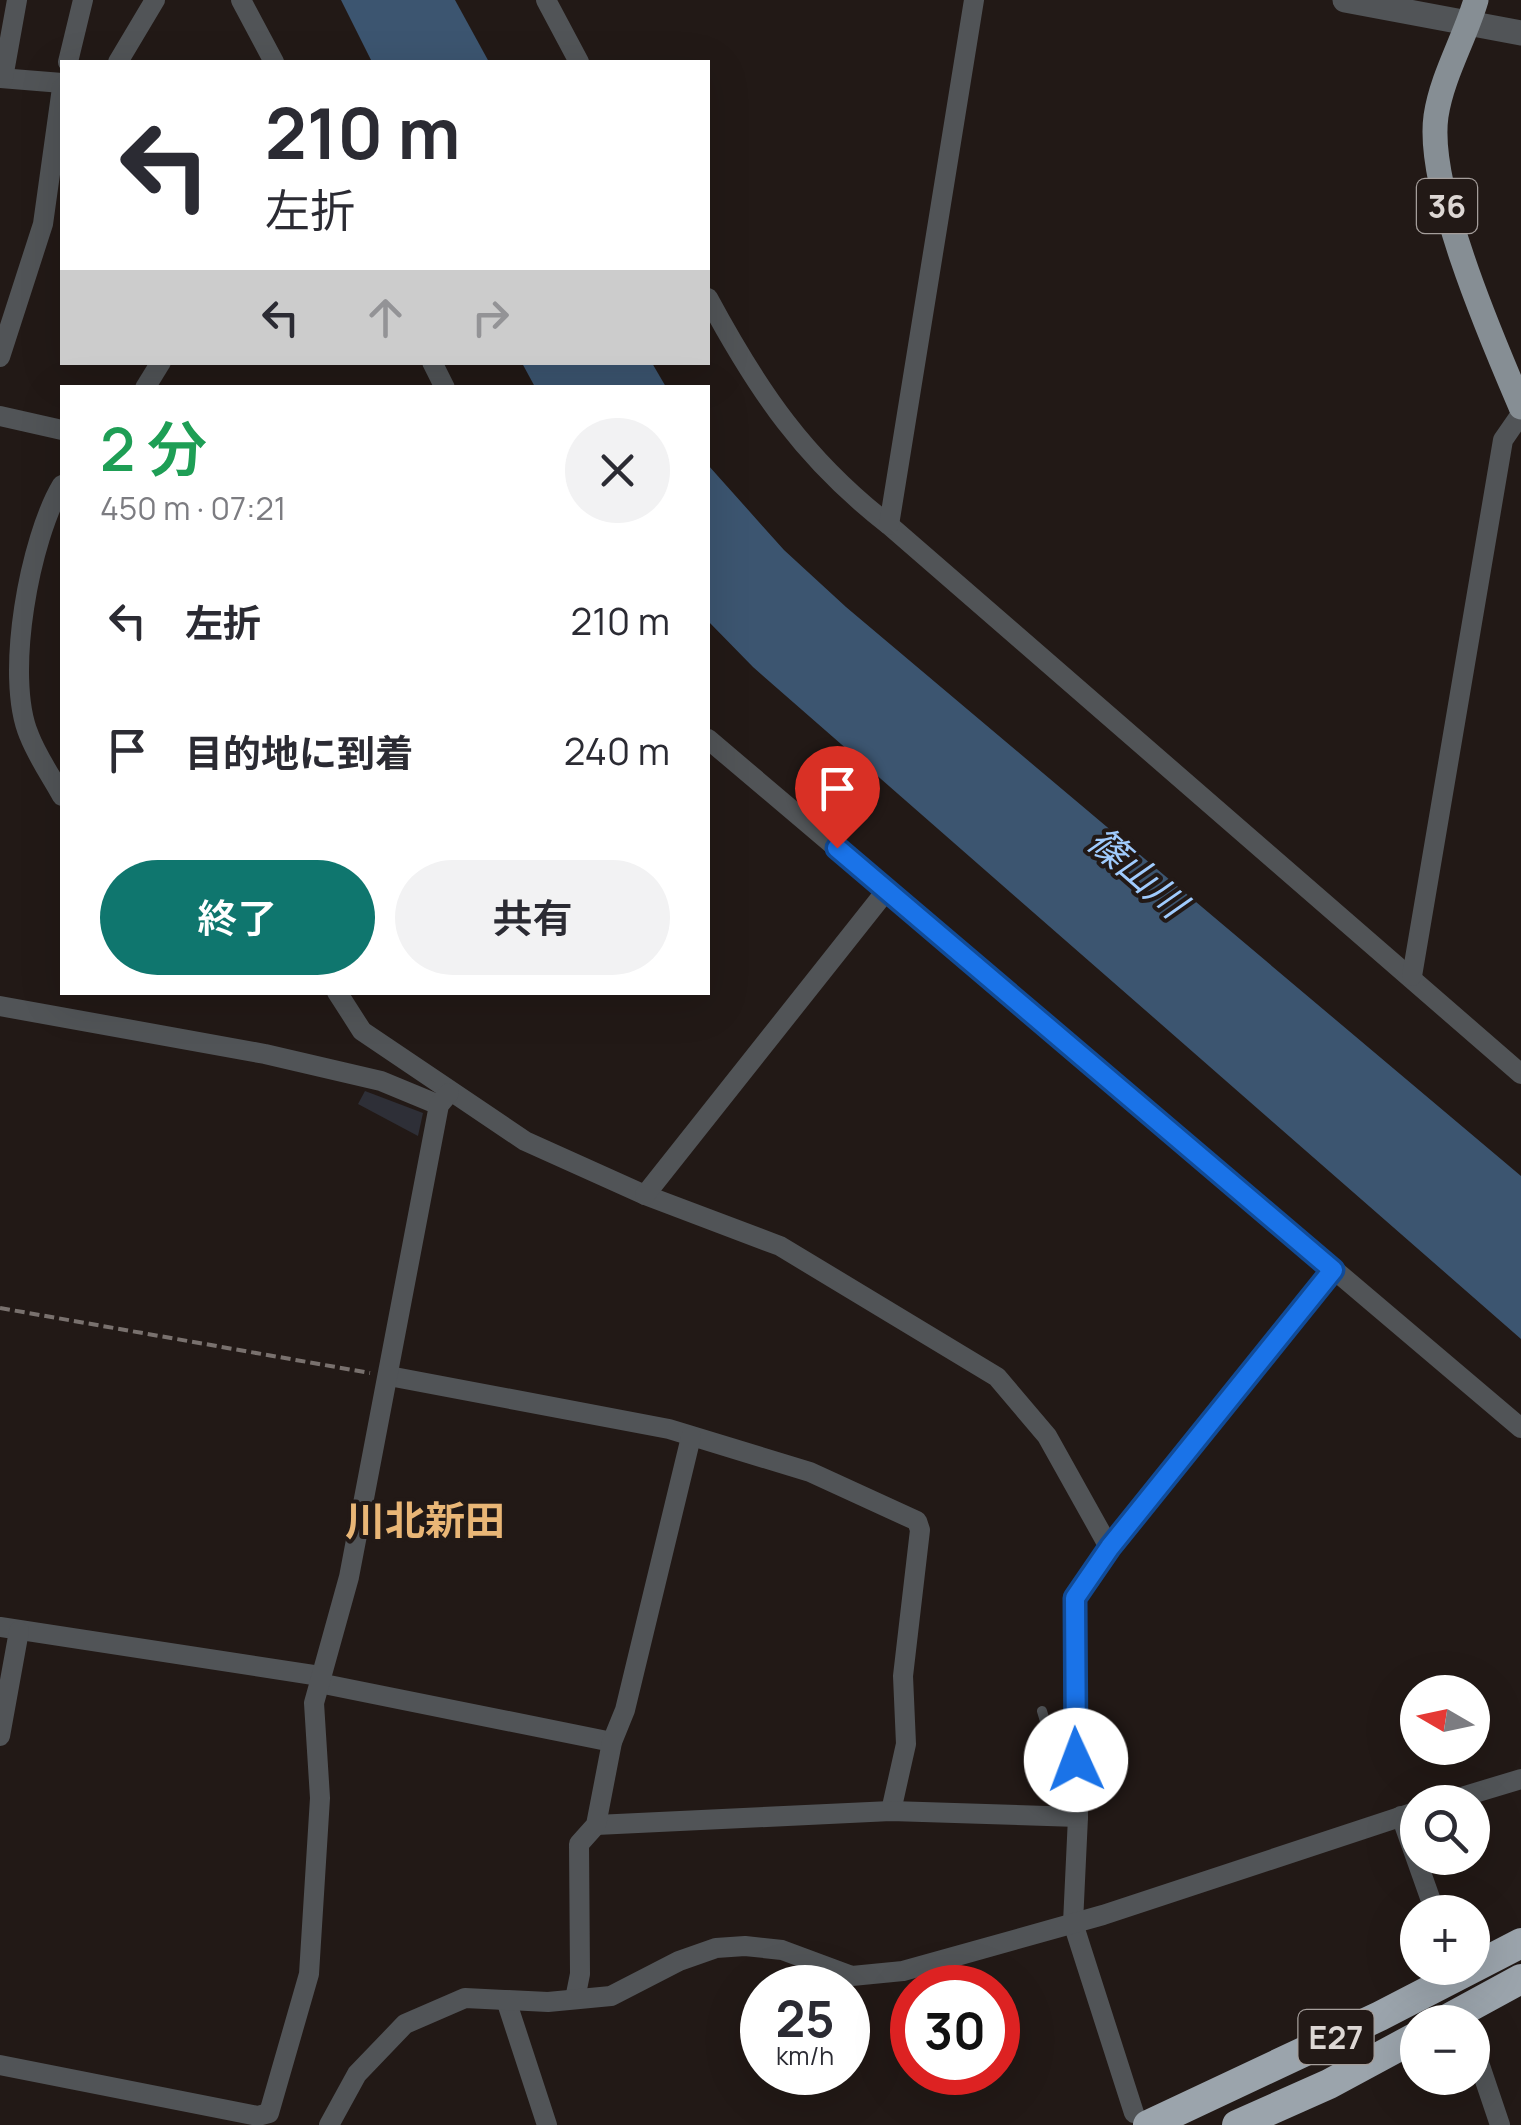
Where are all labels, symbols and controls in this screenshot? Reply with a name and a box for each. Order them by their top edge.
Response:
text: 210 m [265,84,460,180]
icon: left [100,100,230,230]
text: 左折 [265,179,355,241]
road number: 36 [1417,179,1477,233]
icon: left [253,290,308,345]
icon: ahead [358,290,413,345]
icon: right [463,290,518,345]
text: 2 分 [100,407,207,489]
button: close [565,418,670,523]
text: 450 m · 07:21 [100,486,286,530]
icon: left [100,593,155,648]
text: 210 m [571,594,670,646]
text: 左折 [185,596,261,648]
icon: arrive [100,723,155,778]
text: 240 m [564,724,670,776]
text: 目的地に到着 [185,726,413,778]
pin [795,746,880,849]
icon: arrive [810,761,865,816]
water label: 篠山川 [1078,814,1201,931]
button: 終了 [100,860,375,975]
button: 共有 [395,860,670,975]
district label: 川北新田 [345,1492,505,1547]
north arrow [1400,1675,1490,1765]
map controls [1400,1675,1490,2095]
position arrow [1024,1708,1128,1812]
button: search [1400,1785,1490,1875]
button: + [1400,1895,1490,1985]
speed limit sign: 30 [890,1965,1020,2095]
text: 25 [775,1984,835,2052]
button: − [1400,2005,1490,2095]
road number: E27 [1298,2010,1374,2064]
text: km/h [776,2038,834,2073]

